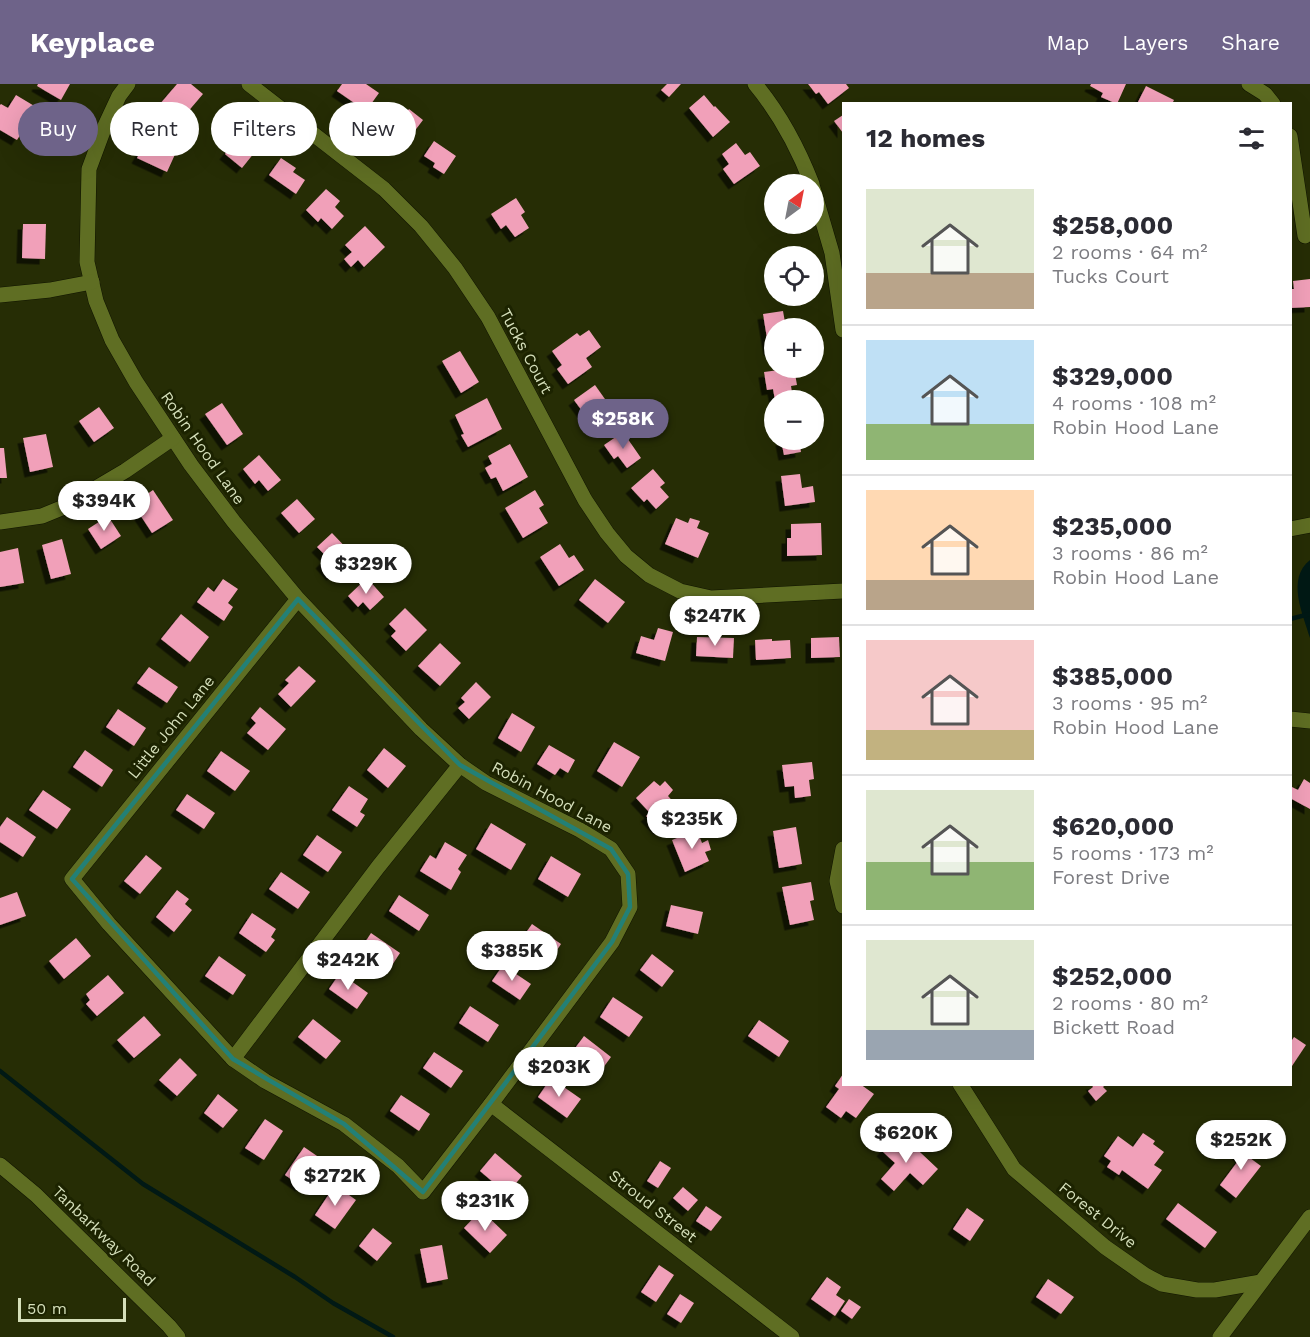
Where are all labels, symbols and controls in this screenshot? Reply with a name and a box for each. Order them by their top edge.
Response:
text: Keyplace [30,26,155,59]
text: Map [1046,30,1089,55]
text: Layers [1122,30,1188,55]
text: Share [1221,30,1280,55]
chip: Buy [18,102,98,156]
chip: Rent [110,102,199,156]
chip: Filters [211,102,317,156]
chip: New [329,102,416,156]
icon: filters [1235,122,1268,155]
text: 12 homes [866,123,985,153]
north arrow [764,174,824,234]
map controls [764,174,824,450]
text: $258,000 [1052,210,1173,240]
icon: home [914,213,986,285]
text: 2 rooms · 64 m² [1052,240,1208,264]
button: locate [764,246,824,306]
text: Tucks Court [1052,264,1169,288]
street label: Tucks Court [496,305,556,397]
button: + [764,318,824,378]
text: $329,000 [1052,361,1173,391]
icon: home [914,364,986,436]
street label: Robin Hood Lane [157,388,249,508]
button: − [764,390,824,450]
text: 4 rooms · 108 m² [1052,391,1216,415]
pin: $258K [581,399,665,450]
text: $258K [592,406,654,430]
text: Robin Hood Lane [1052,415,1219,439]
pin: $394K [62,481,146,532]
text: $394K [72,488,136,512]
text: $235,000 [1052,511,1172,541]
icon: home [914,514,986,586]
text: 3 rooms · 86 m² [1052,541,1208,565]
pin: $329K [324,544,408,595]
text: $329K [335,551,397,575]
text: Robin Hood Lane [1052,565,1219,589]
pin: $247K [673,596,757,647]
text: $247K [684,603,746,627]
text: $385,000 [1052,661,1173,691]
icon: home [914,664,986,736]
street label: Little John Lane [124,672,218,782]
text: 3 rooms · 95 m² [1052,691,1207,715]
text: Robin Hood Lane [1052,715,1219,739]
street label: Robin Hood Lane [489,757,615,837]
pin: $235K [650,799,734,850]
text: $235K [661,806,723,830]
text: $620,000 [1052,811,1174,841]
icon: home [914,814,986,886]
text: 5 rooms · 173 m² [1052,841,1214,865]
text: Forest Drive [1052,865,1170,889]
pin: $385K [470,931,554,982]
text: $385K [481,938,543,962]
pin: $242K [306,940,390,991]
text: $242K [317,947,379,971]
text: $252,000 [1052,961,1172,991]
icon: home [914,964,986,1036]
text: 2 rooms · 80 m² [1052,991,1208,1015]
text: Bickett Road [1052,1015,1175,1039]
pin: $203K [517,1047,601,1098]
text: $203K [527,1054,591,1078]
pin: $620K [864,1113,948,1164]
text: $620K [874,1120,938,1144]
pin: $252K [1199,1120,1283,1171]
text: $252K [1210,1127,1272,1151]
pin: $272K [293,1156,377,1207]
text: $272K [304,1163,366,1187]
street label: Stroud Street [605,1166,701,1246]
street label: Forest Drive [1055,1178,1141,1252]
pin: $231K [443,1181,527,1232]
street label: Tanbarkway Road [49,1182,159,1290]
text: $231K [455,1188,515,1212]
scale bar [18,1295,126,1322]
text: 50 m [27,1299,67,1318]

